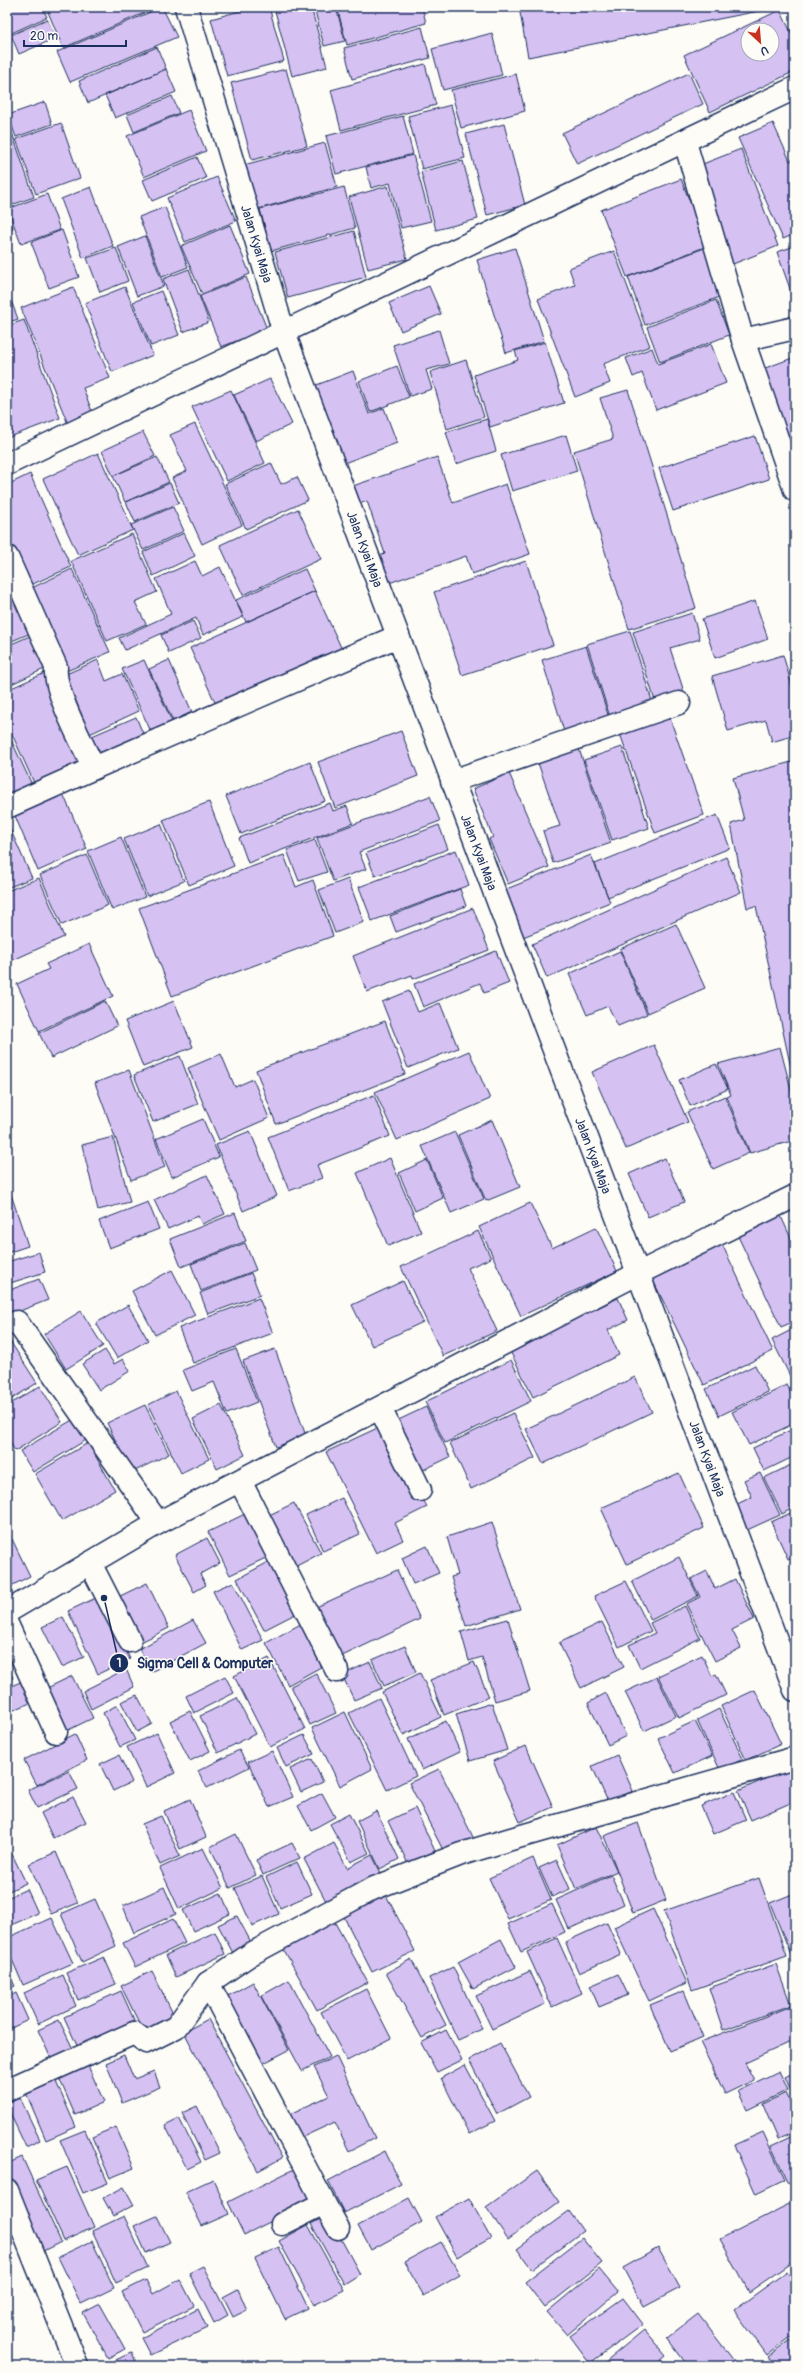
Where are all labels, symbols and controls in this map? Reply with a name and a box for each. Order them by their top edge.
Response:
scale bar [24,22,126,48]
north arrow [740,22,780,62]
text: 20 m [30,29,59,44]
text: U [758,43,770,58]
street label: Jalan Kyai Maja [237,203,275,285]
street label: Jalan Kyai Maja [343,509,386,590]
street label: Jalan Kyai Maja [457,812,500,893]
street label: Jalan Kyai Maja [571,1115,614,1196]
street label: Jalan Kyai Maja [685,1418,729,1499]
callout: Sigma Cell & Computer [109,1650,281,1676]
text: Sigma Cell & Computer [137,1655,274,1672]
text: 1 [117,1656,121,1671]

